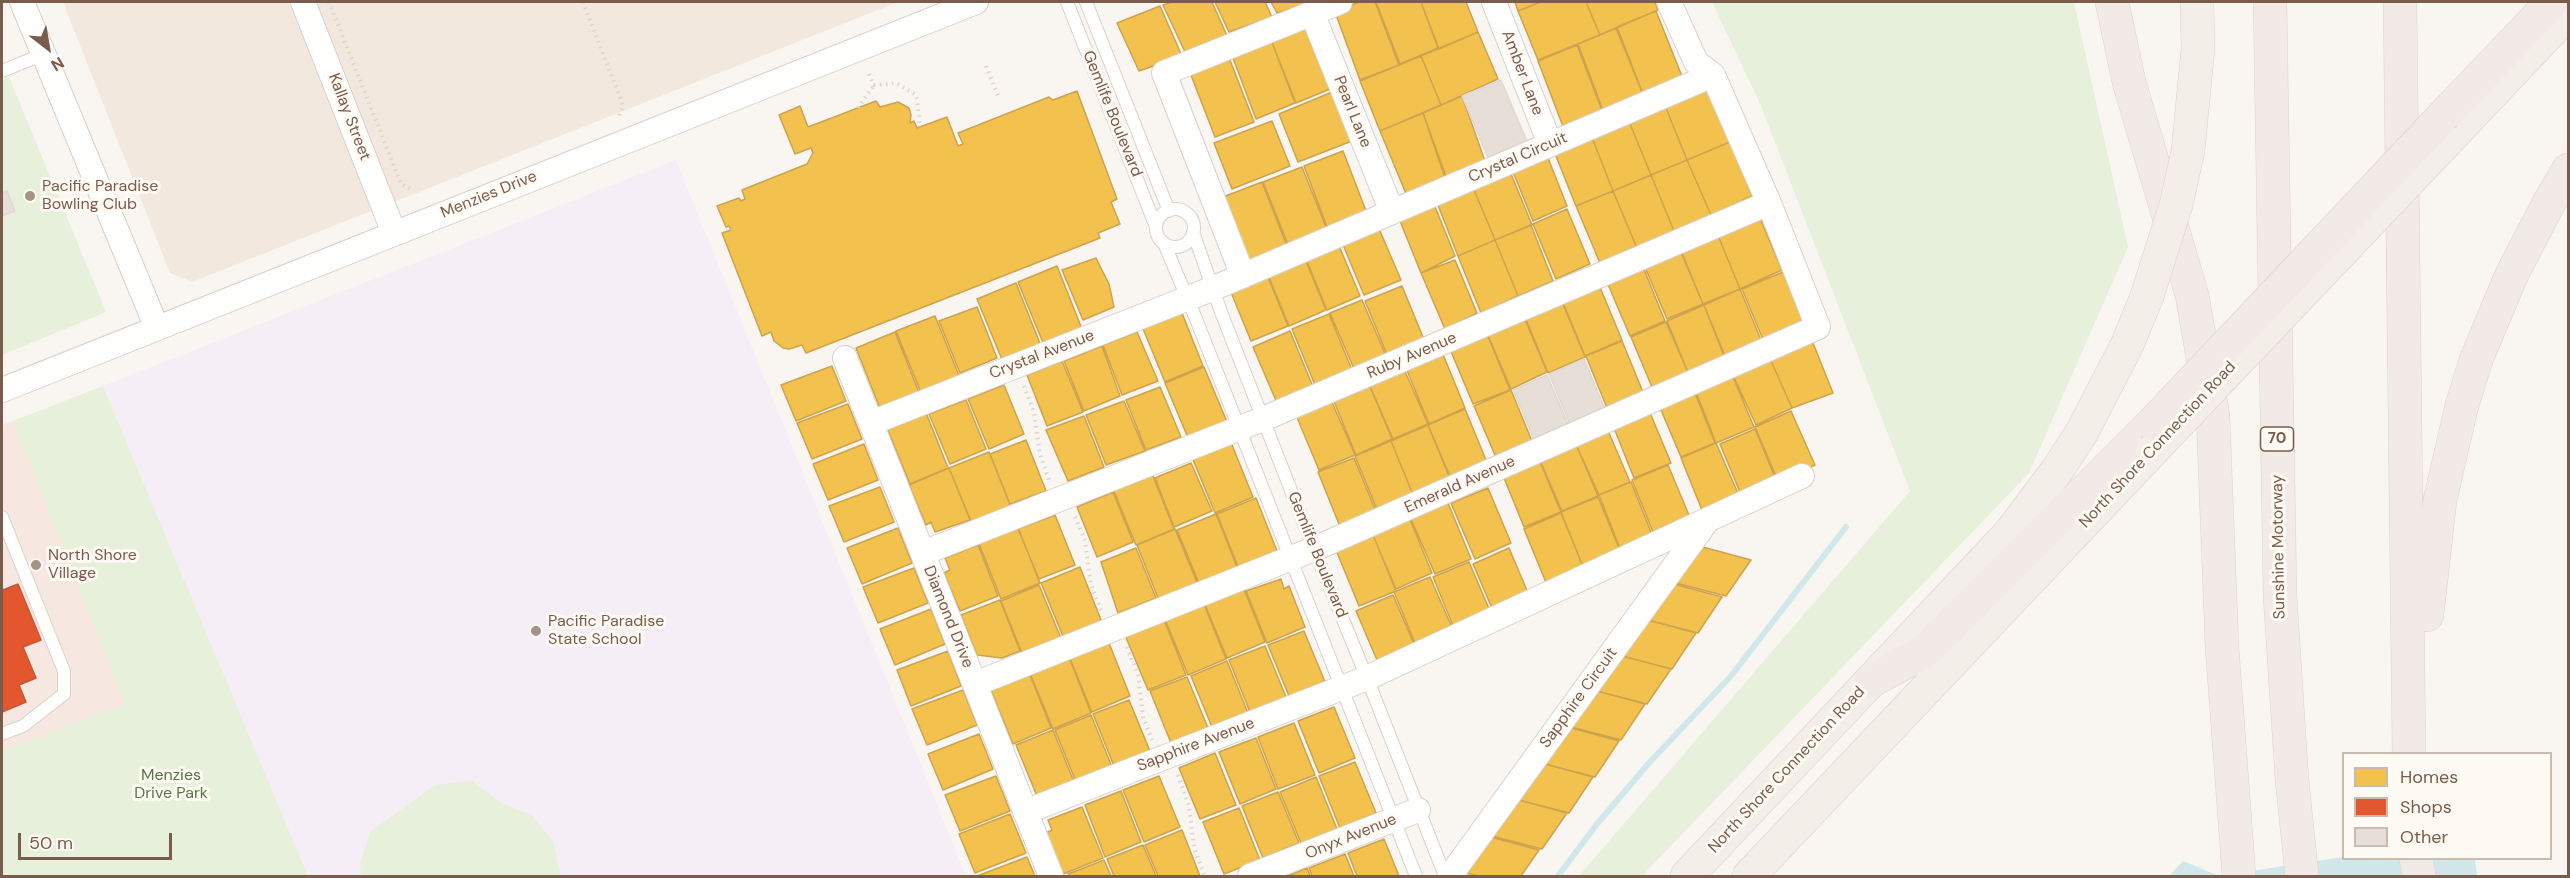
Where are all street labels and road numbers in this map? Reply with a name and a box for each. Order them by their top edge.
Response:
street label: Amber Lane [1497,28,1547,118]
street label: Gemlife Boulevard [1078,48,1146,180]
street label: Kallay Street [324,71,374,163]
street label: Pearl Lane [1329,73,1375,151]
street label: Crystal Circuit [1466,129,1570,187]
street label: Menzies Drive [438,167,540,223]
street label: Crystal Avenue [987,326,1097,384]
street label: Ruby Avenue [1364,328,1460,384]
street label: North Shore Connection Road [2076,358,2240,532]
road number: 70 [2260,427,2294,451]
street label: Emerald Avenue [1402,452,1518,518]
street label: Sunshine Motorway [2268,475,2290,619]
street label: Gemlife Boulevard [1283,489,1351,621]
street label: Diamond Drive [919,563,977,671]
street label: Sapphire Circuit [1536,644,1622,752]
street label: North Shore Connection Road [1705,683,1869,857]
street label: Sapphire Avenue [1134,714,1258,776]
street label: Onyx Avenue [1303,810,1399,864]

